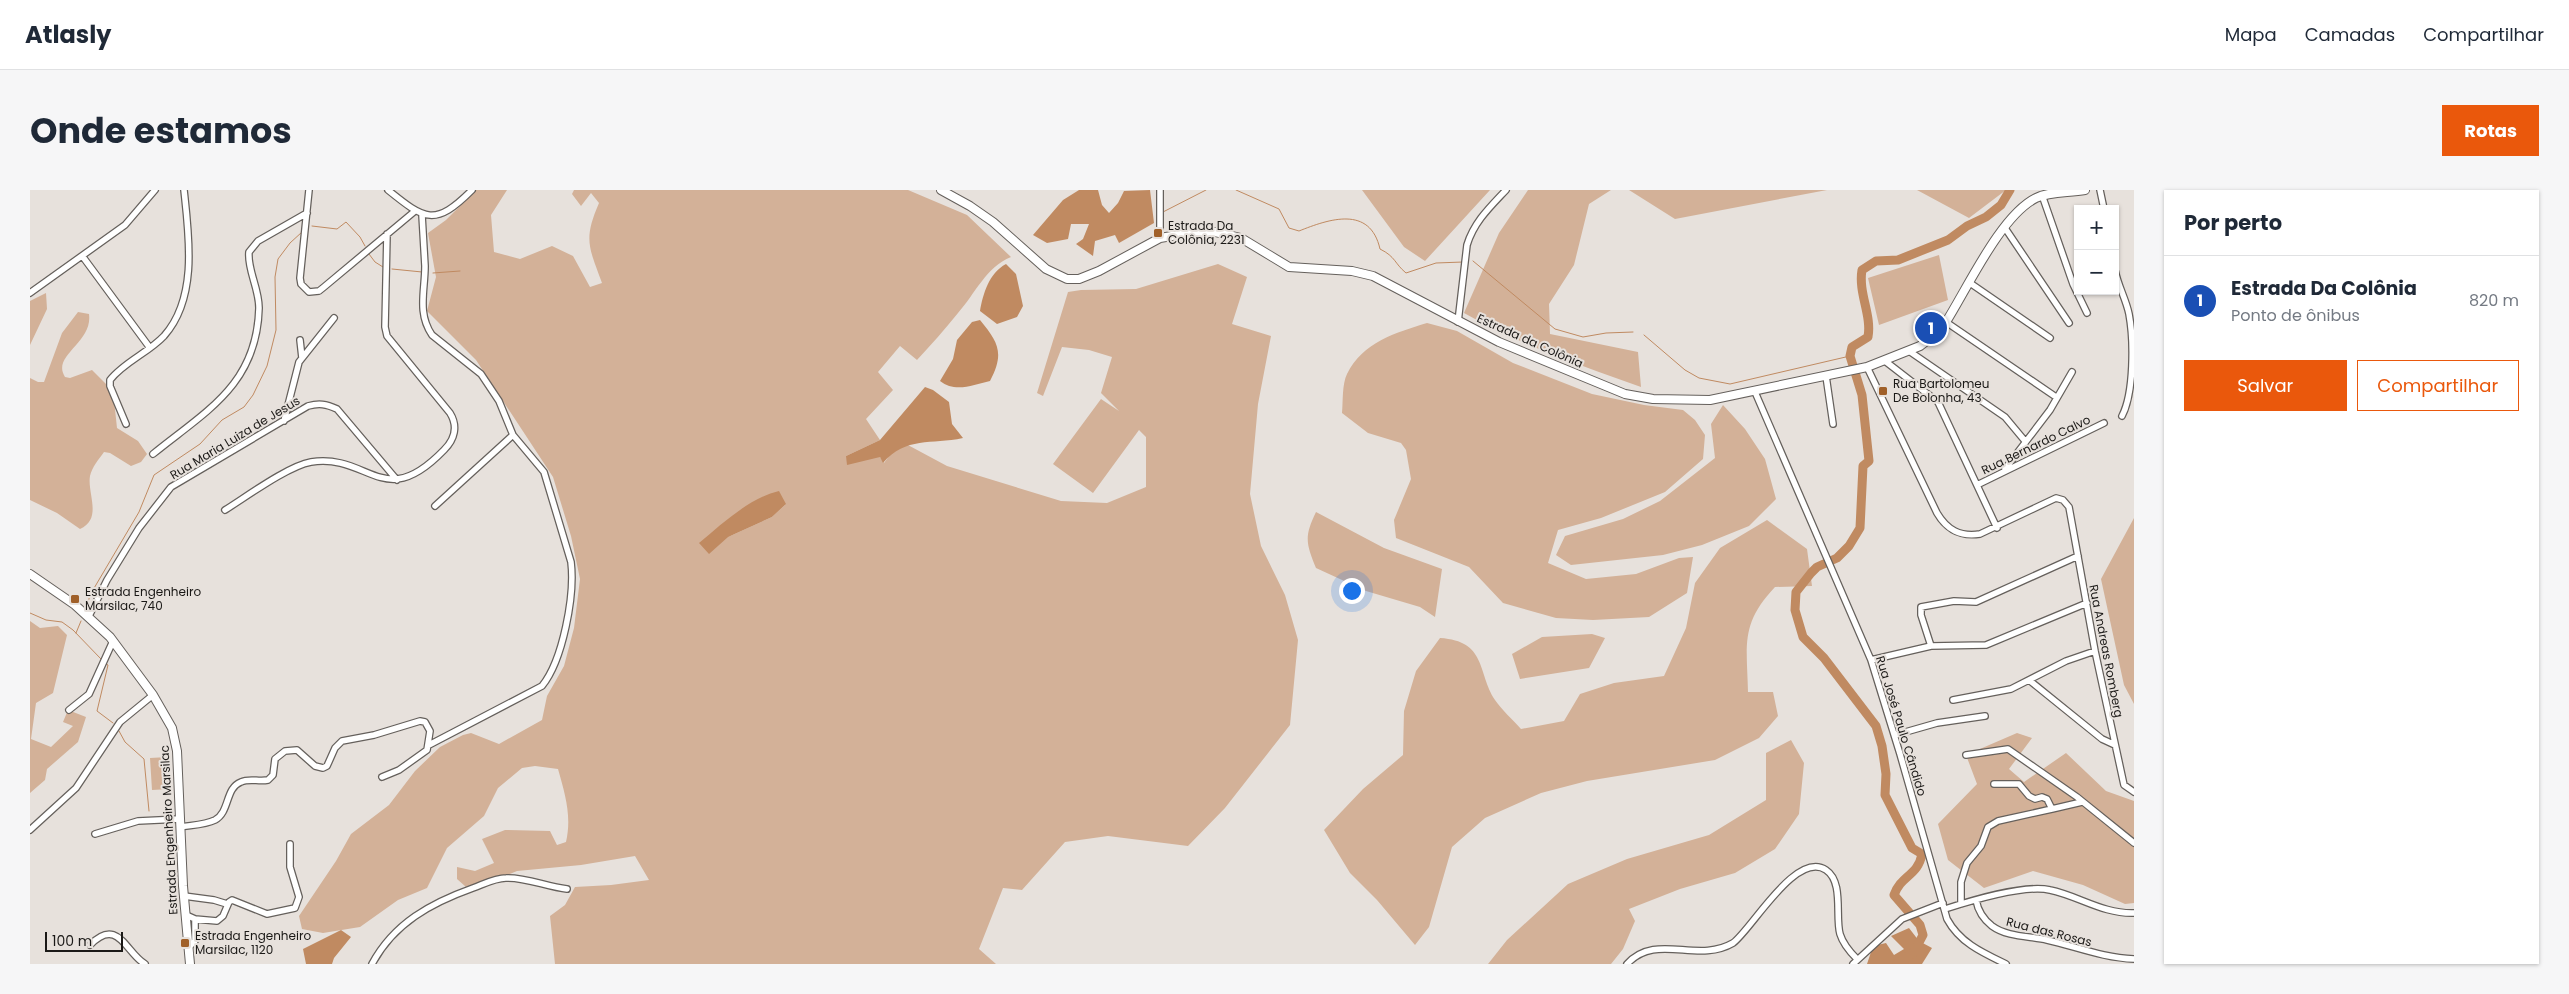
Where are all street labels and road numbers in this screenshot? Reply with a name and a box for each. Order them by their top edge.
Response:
street label: Estrada da Colônia [1474,309,1586,372]
street label: Rua Maria Luiza de Jesus [167,392,303,483]
street label: Rua Bernardo Calvo [1978,411,2094,478]
street label: Rua Andreas Romberg [2085,583,2128,719]
street label: Rua José Paulo Cândido [1872,654,1931,798]
street label: Estrada Engenheiro Marsilac [156,745,181,915]
street label: Rua das Rosas [2005,913,2094,950]

